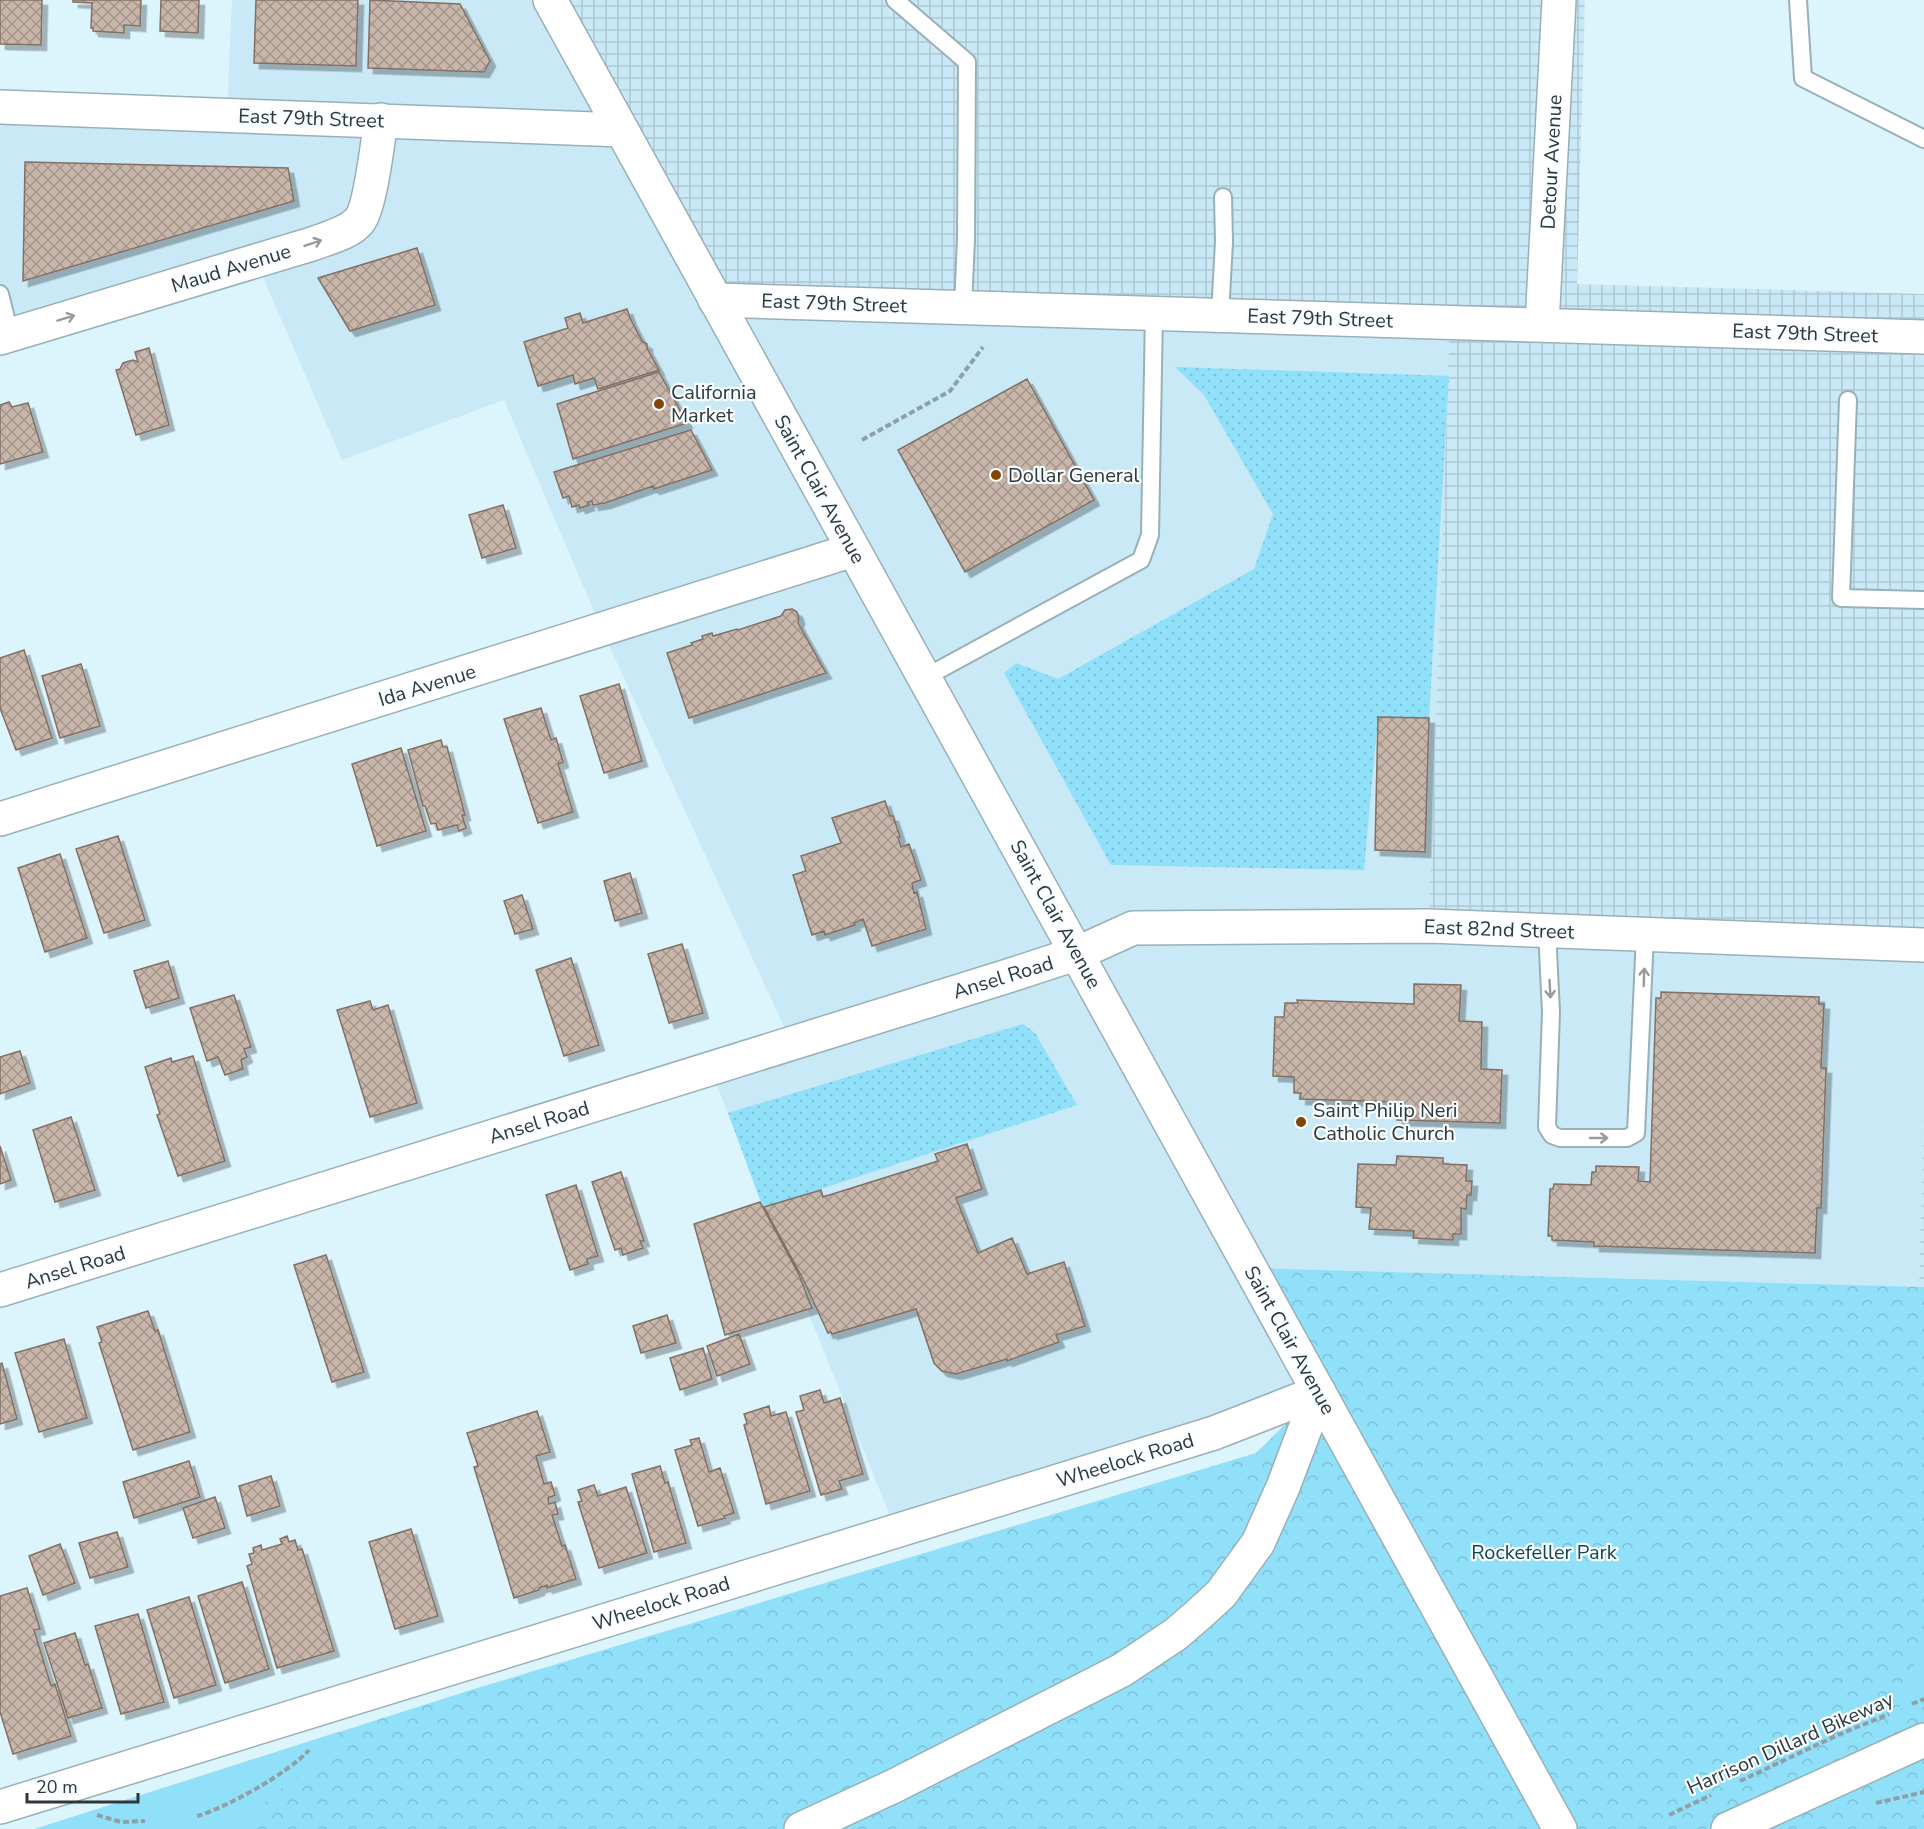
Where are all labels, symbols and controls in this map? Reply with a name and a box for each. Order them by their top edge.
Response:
street label: Detour Avenue [1534,94,1569,230]
street label: East 79th Street [238,102,385,135]
street label: Maud Avenue [168,237,294,299]
one-way arrow [303,237,322,248]
street label: East 79th Street [761,287,908,320]
street label: East 79th Street [1247,302,1394,335]
one-way arrow [56,312,75,323]
street label: East 79th Street [1732,317,1879,350]
place label: California Market [671,379,757,429]
marker: California Market [652,397,666,411]
street label: Saint Clair Avenue [768,410,872,568]
place label: Dollar General [1008,462,1140,489]
marker: Dollar General [989,468,1003,482]
street label: Ida Avenue [375,658,479,713]
street label: Saint Clair Avenue [1004,835,1108,993]
street label: East 82nd Street [1423,913,1576,946]
street label: Ansel Road [950,949,1057,1006]
one-way arrow [1638,967,1649,987]
one-way arrow [1544,978,1555,998]
street label: Ansel Road [486,1094,593,1151]
place label: Saint Philip Neri Catholic Church [1313,1097,1457,1147]
marker: Saint Philip Neri Catholic Church [1294,1115,1308,1129]
one-way arrow [1588,1132,1608,1144]
street label: Ansel Road [22,1239,129,1296]
street label: Saint Clair Avenue [1238,1261,1342,1419]
street label: Wheelock Road [1053,1427,1197,1494]
park label: Rockefeller Park [1471,1539,1618,1566]
street label: Wheelock Road [589,1570,733,1637]
street label: Harrison Dillard Bikeway [1683,1685,1898,1801]
scale bar [27,1766,138,1804]
text: 20 m [36,1775,78,1799]

